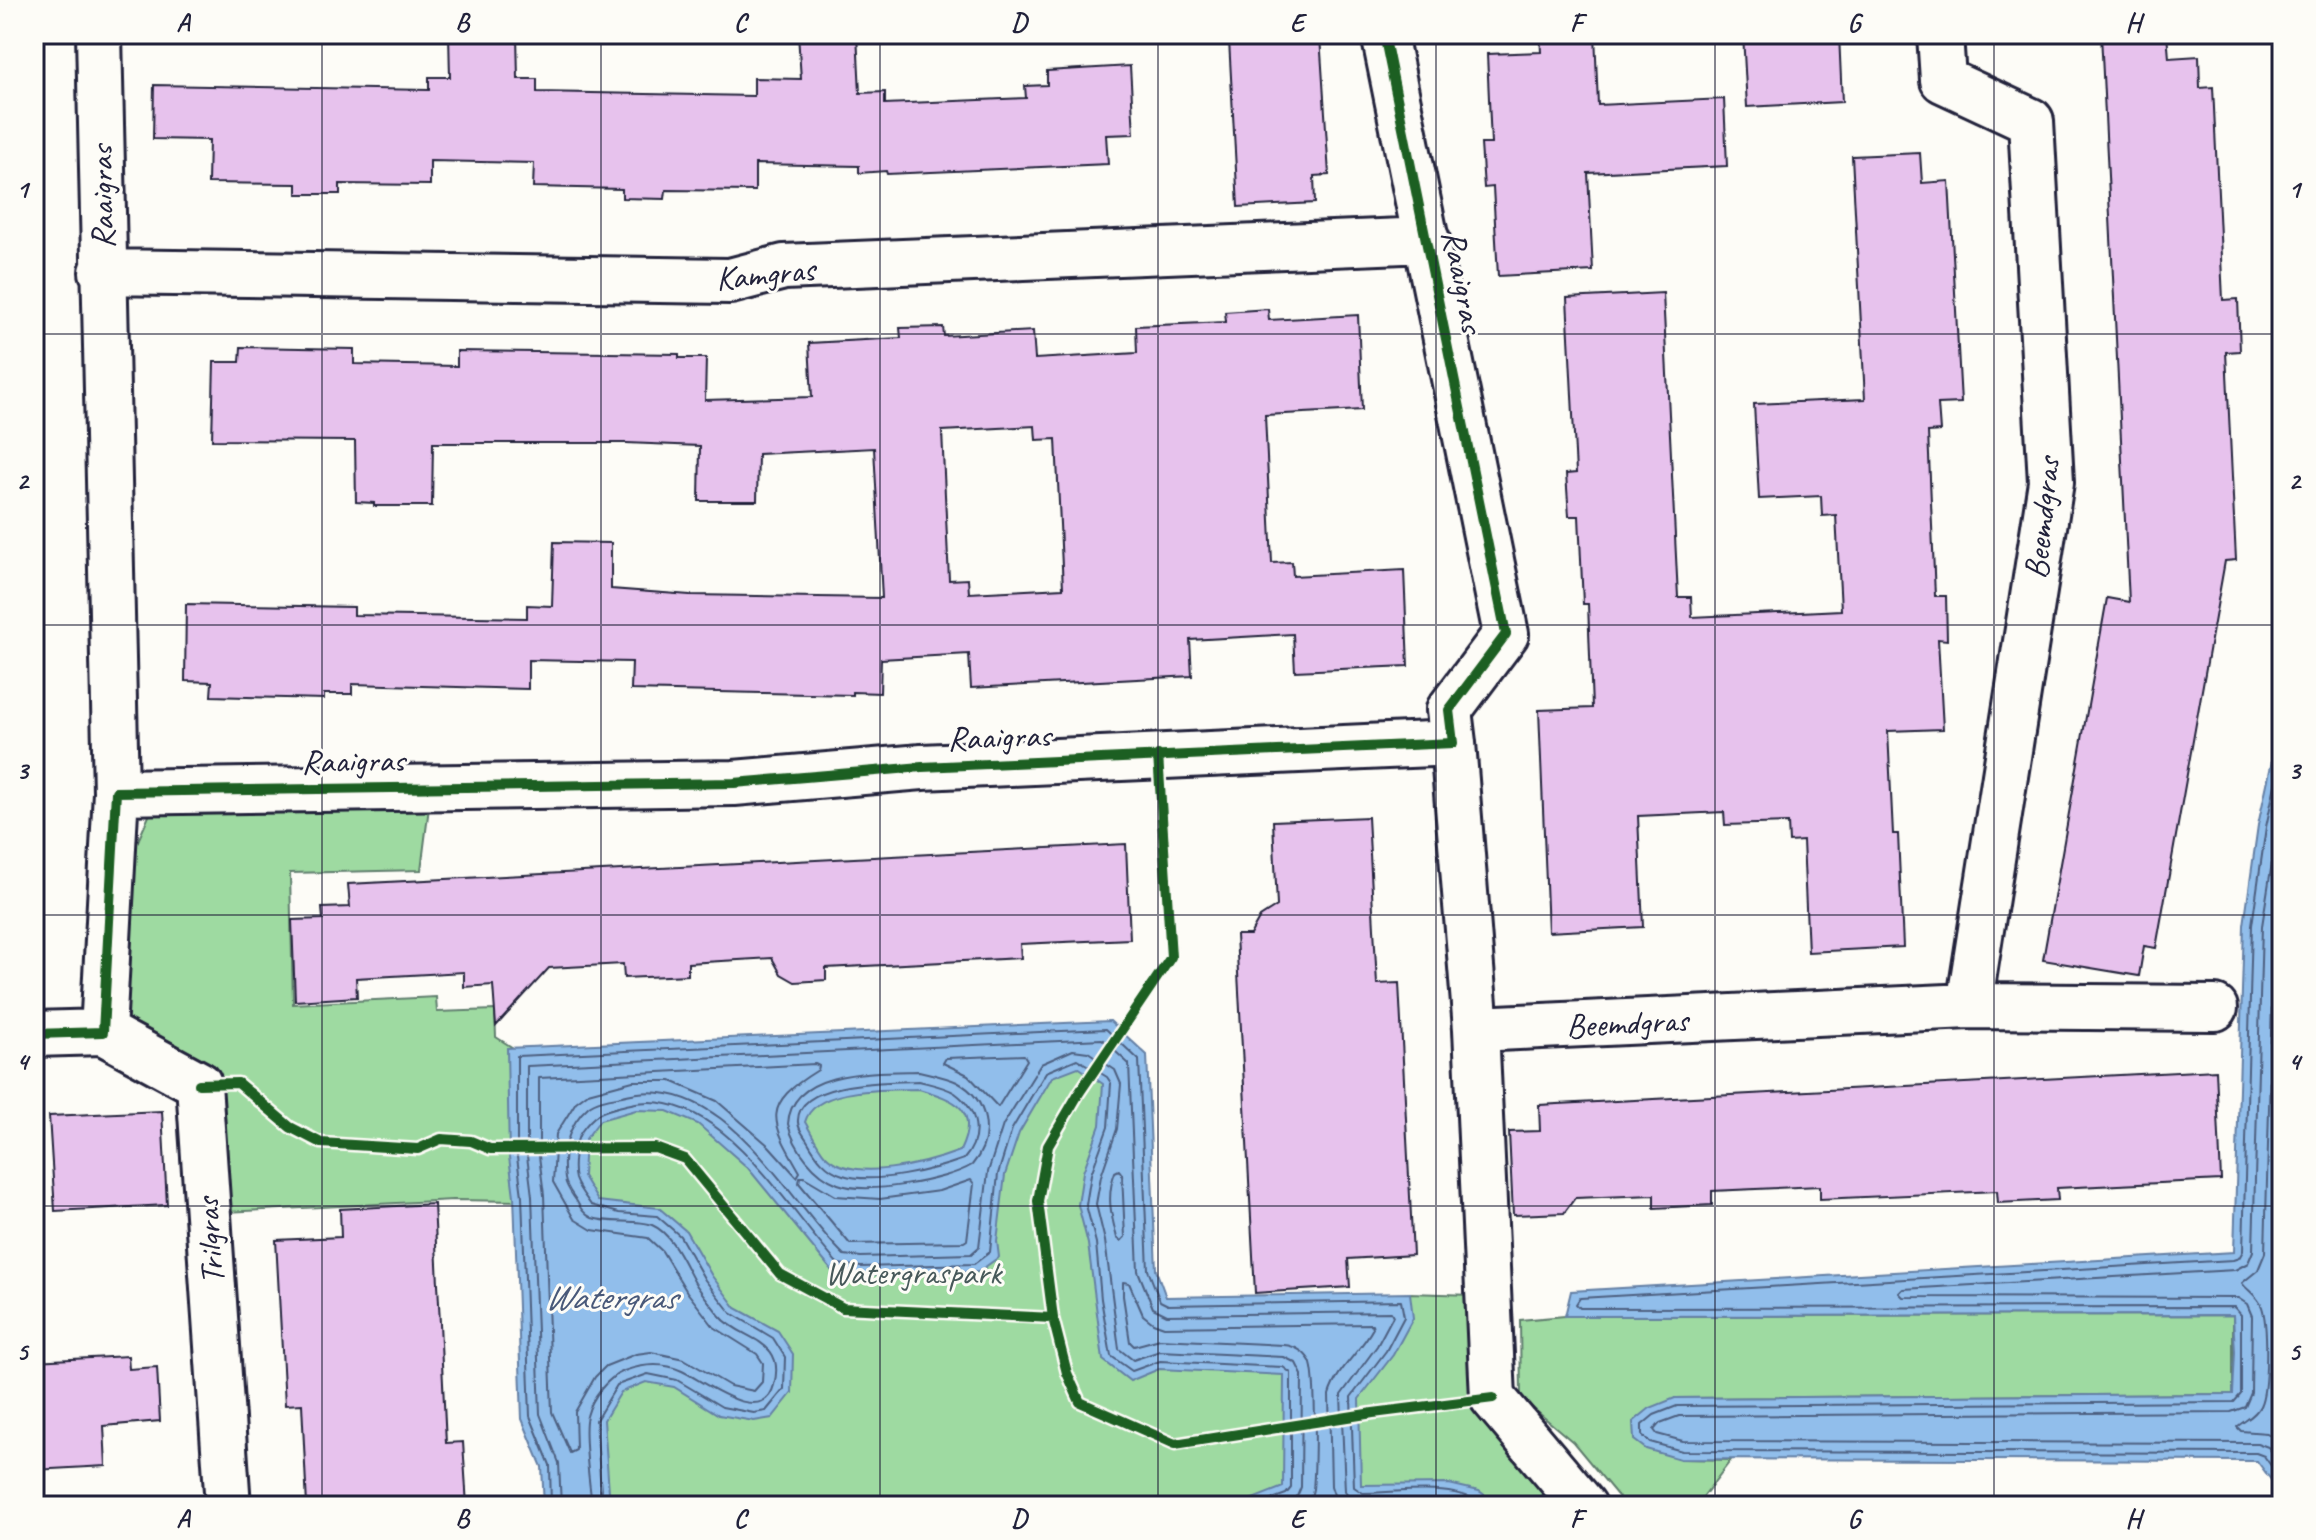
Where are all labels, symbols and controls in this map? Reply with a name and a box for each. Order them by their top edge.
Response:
text: A [176,6,191,39]
text: B [455,6,471,39]
text: C [734,6,750,39]
text: D [1011,6,1029,39]
text: E [1290,6,1308,39]
text: F [1570,6,1588,39]
text: G [1848,6,1864,39]
text: H [2126,6,2146,39]
street label: Raaigras [79,141,124,249]
text: 1 [16,173,31,206]
text: 1 [2288,173,2303,206]
street label: Raaigras [1433,226,1495,339]
street label: Kamgras [714,247,820,300]
street label: Beemdgras [2014,453,2070,581]
text: 2 [16,464,30,497]
text: 2 [2288,464,2302,497]
street label: Raaigras [947,713,1055,760]
street label: Raaigras [301,738,409,783]
text: 3 [16,754,30,787]
text: 3 [2288,754,2302,787]
street label: Beemdgras [1565,998,1691,1047]
text: 4 [16,1045,31,1078]
text: 4 [2288,1045,2303,1078]
street label: Trilgras [185,1194,234,1286]
park label: Watergraspark [825,1251,1004,1294]
water label: Watergras [544,1274,681,1320]
text: 5 [16,1335,30,1368]
text: 5 [2288,1335,2302,1368]
text: A [176,1502,191,1535]
text: B [455,1502,471,1535]
text: C [734,1502,750,1535]
text: D [1011,1502,1029,1535]
text: E [1290,1502,1308,1535]
text: F [1570,1502,1588,1535]
text: G [1848,1502,1864,1535]
text: H [2126,1502,2146,1535]

